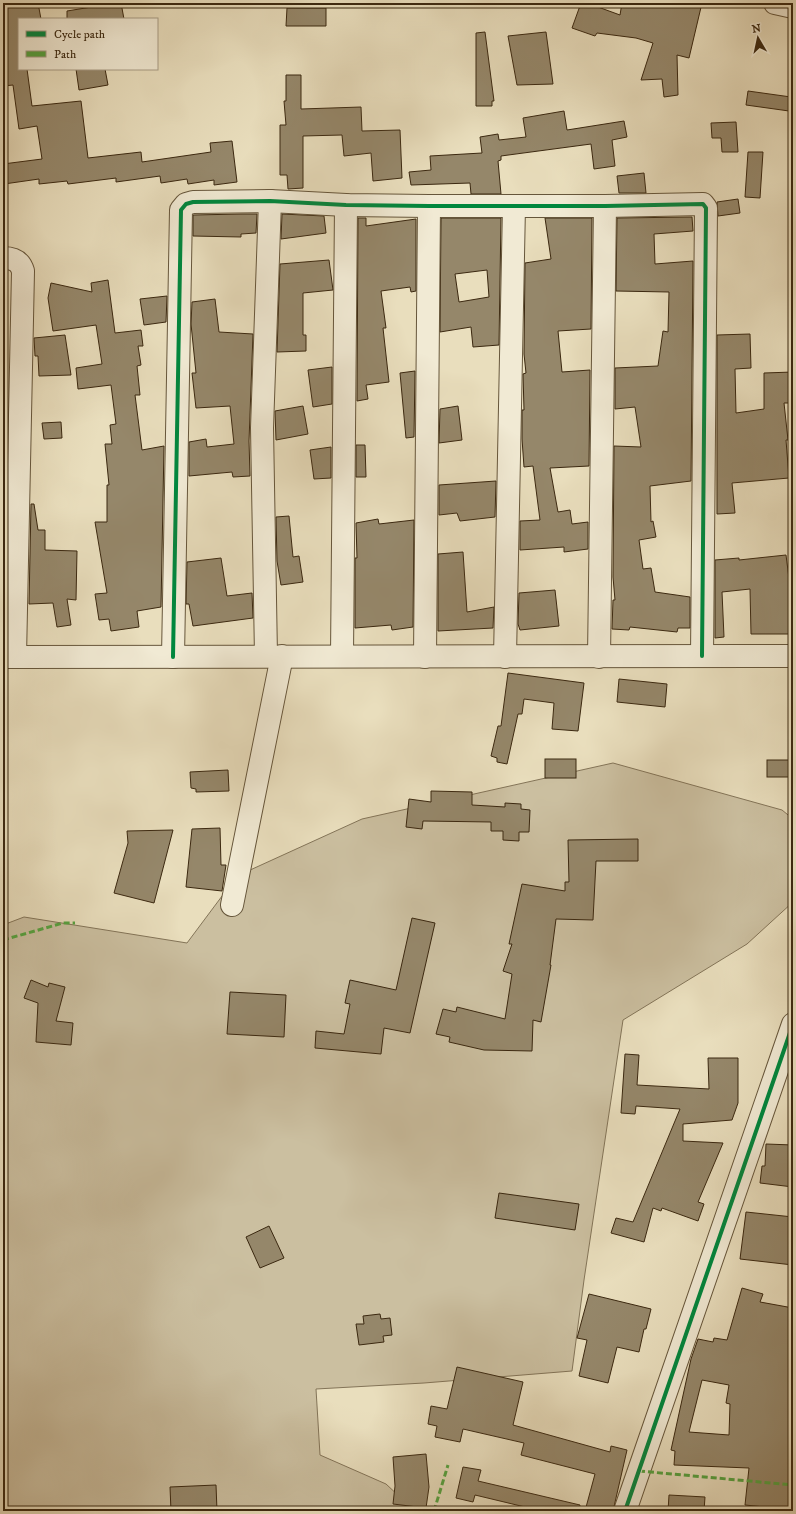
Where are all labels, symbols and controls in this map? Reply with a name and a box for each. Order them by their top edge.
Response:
legend [18,18,158,70]
north arrow [738,18,778,58]
text: N [751,21,762,37]
text: Cycle path [54,27,106,42]
text: Path [54,47,77,62]

